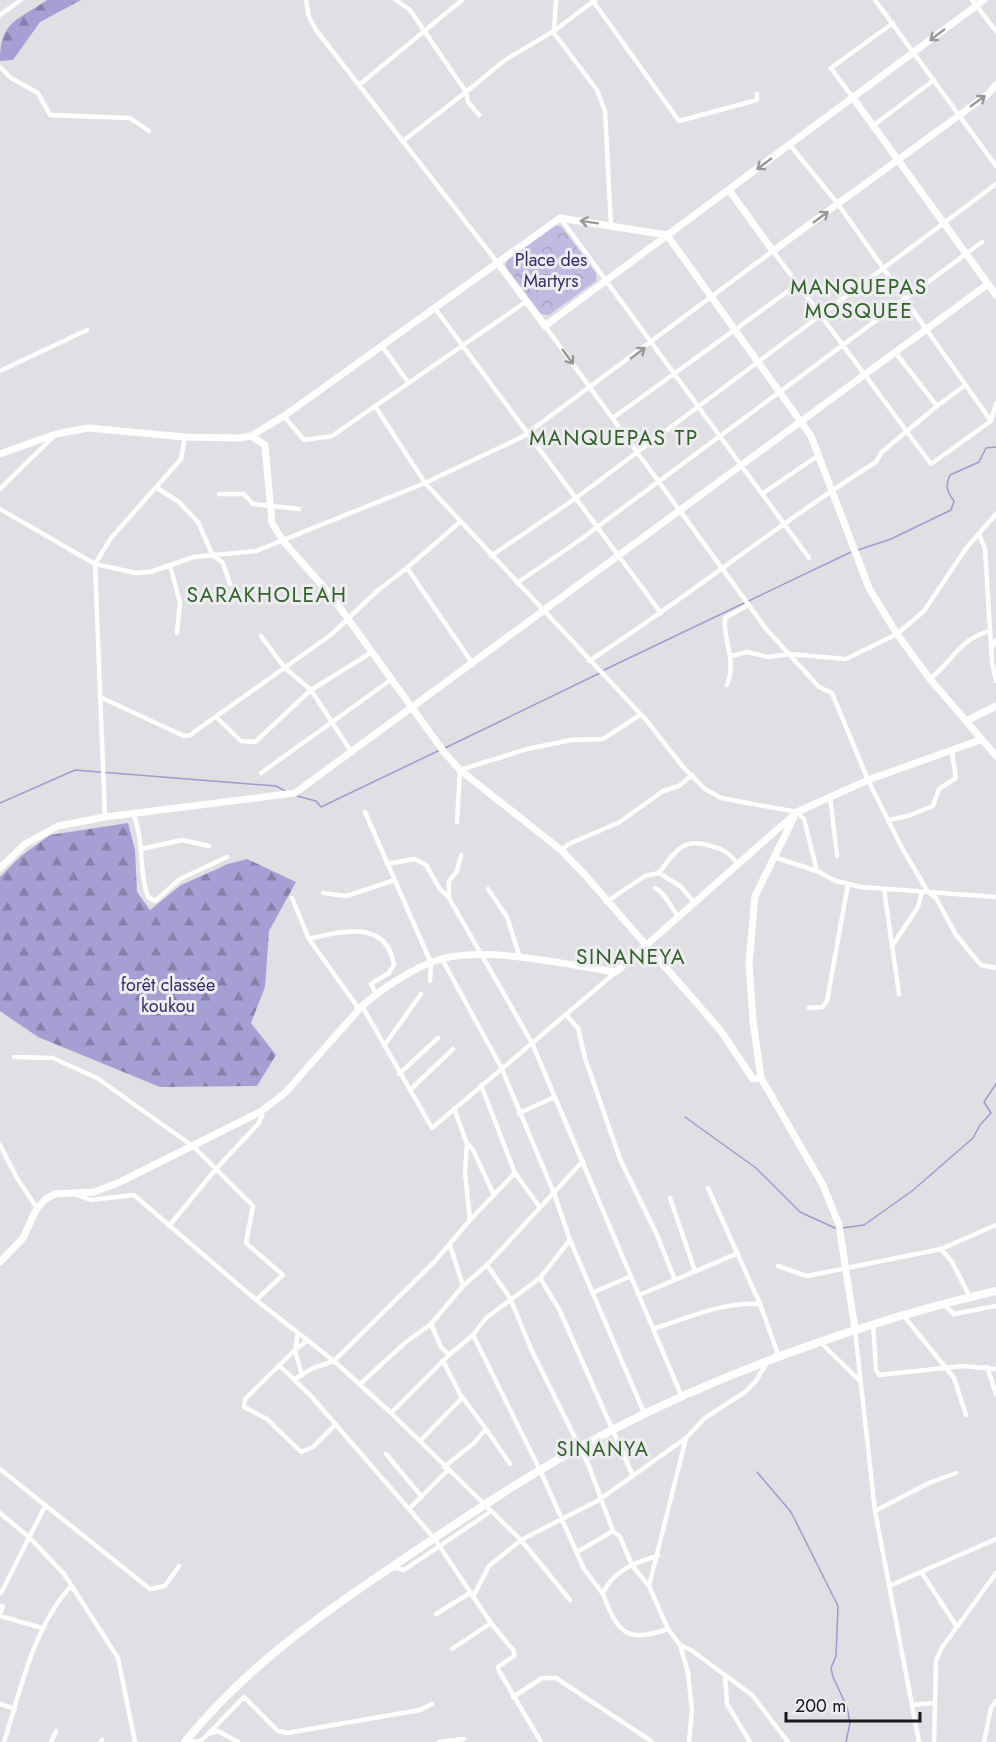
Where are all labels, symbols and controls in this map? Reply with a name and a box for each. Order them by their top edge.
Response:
one-way arrow [929,29,945,41]
one-way arrow [969,95,985,107]
one-way arrow [756,158,772,170]
one-way arrow [812,210,828,223]
one-way arrow [579,217,599,228]
park label: Place des Martyrs [515,247,587,294]
district label: MANQUEPAS MOSQUEE [790,272,928,326]
one-way arrow [629,347,645,359]
one-way arrow [562,349,574,365]
district label: MANQUEPAS TP [529,423,699,453]
district label: SARAKHOLEAH [187,580,347,610]
district label: SINANEYA [576,942,686,972]
park label: forêt classée koukou [121,972,215,1019]
district label: SINANYA [557,1435,649,1464]
scale bar [786,1685,920,1723]
text: 200 m [795,1693,846,1719]

